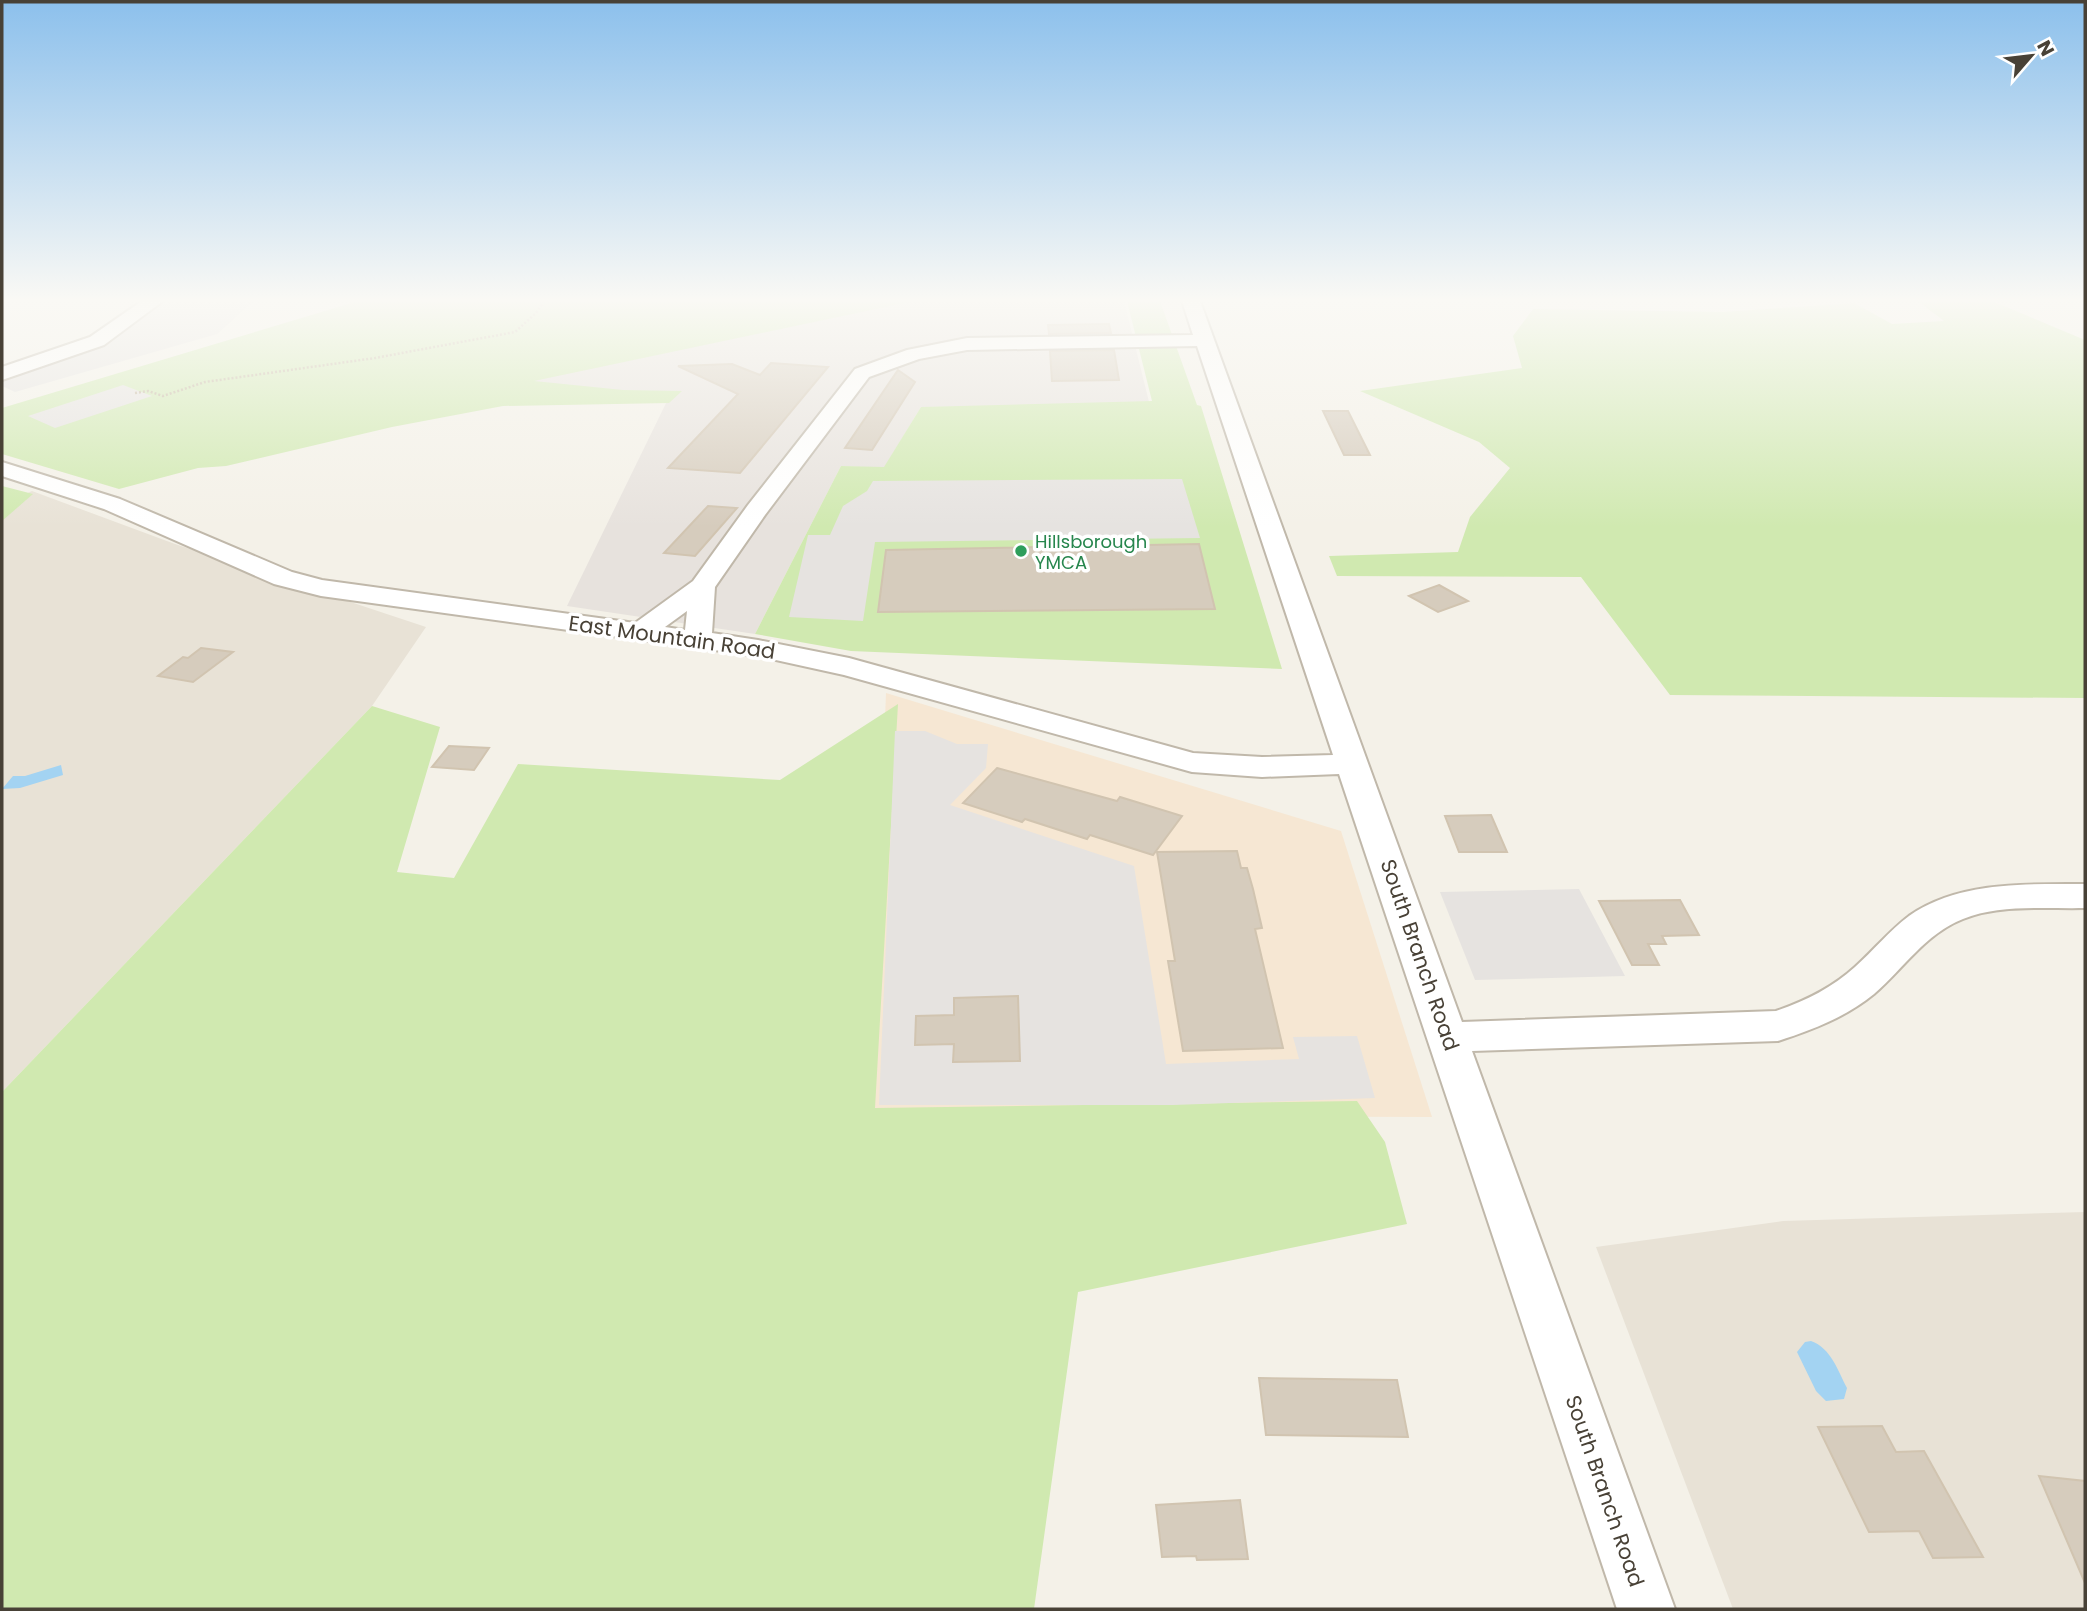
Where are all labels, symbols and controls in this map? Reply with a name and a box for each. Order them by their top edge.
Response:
north arrow [1996,21,2066,91]
text: N [2030,36,2061,61]
place label: Hillsborough YMCA [1035,529,1147,575]
marker: Hillsborough YMCA [1013,543,1029,559]
street label: East Mountain Road [567,608,777,666]
street label: South Branch Road [1374,855,1466,1055]
street label: South Branch Road [1559,1391,1651,1591]

